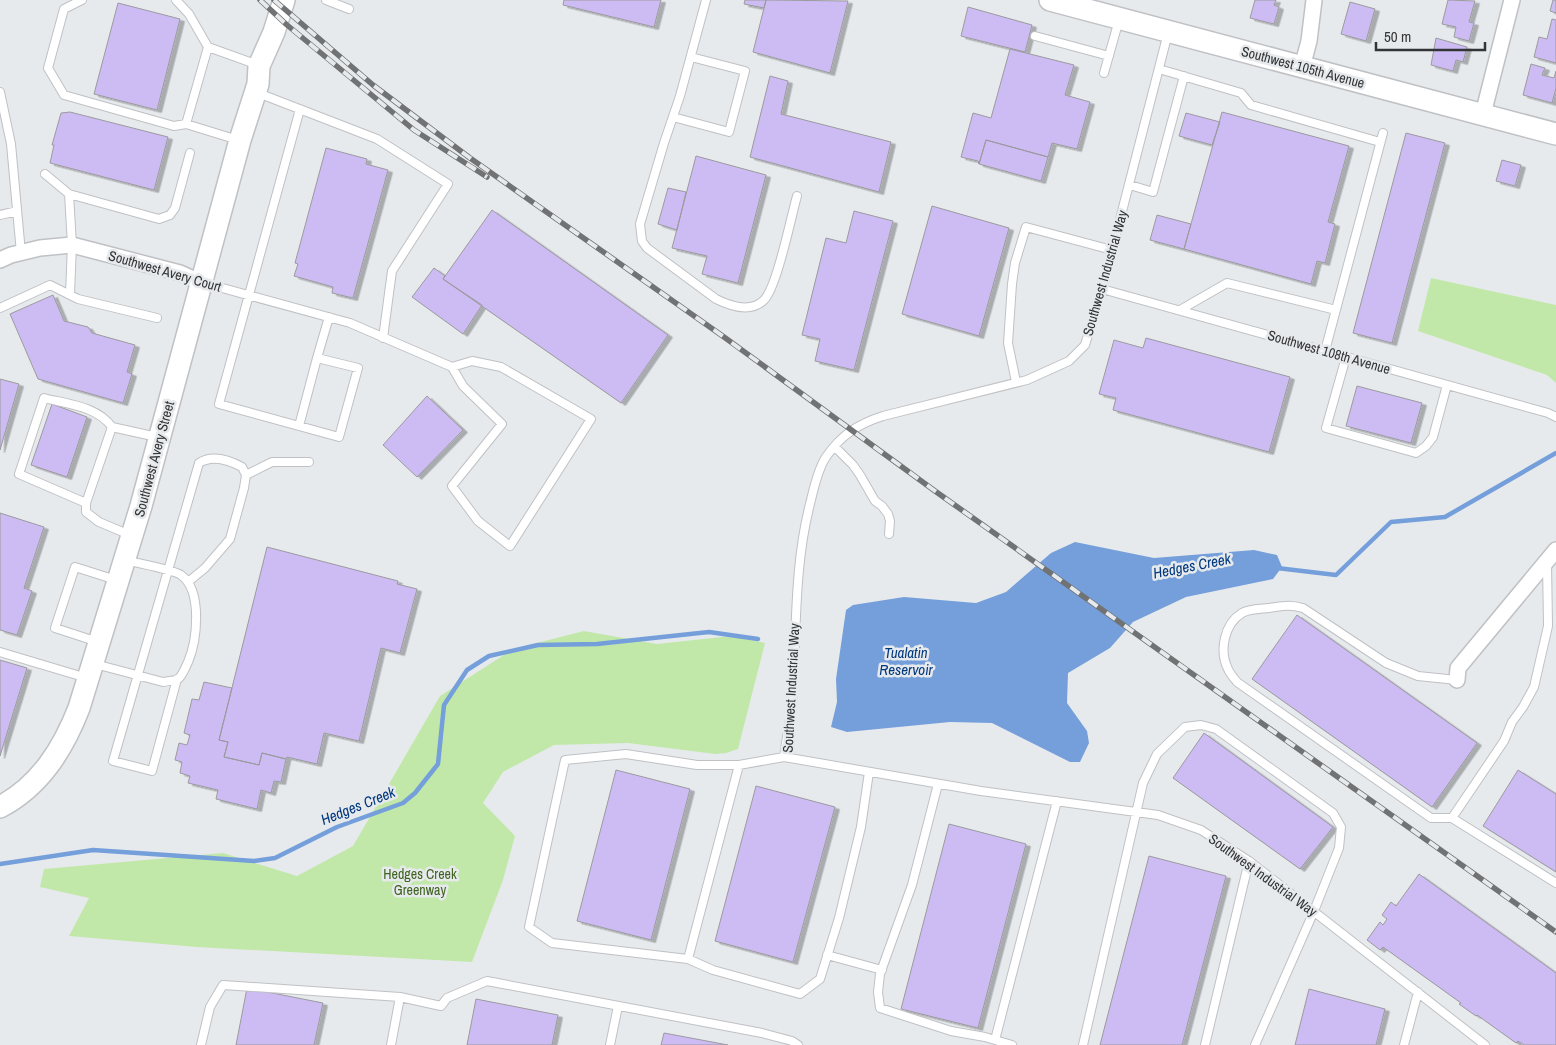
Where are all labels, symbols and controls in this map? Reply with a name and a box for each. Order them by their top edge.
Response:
scale bar [1376,20,1485,52]
text: 50 m [1384,26,1411,47]
street label: Southwest 105th Avenue [1239,42,1367,92]
street label: Southwest Industrial Way [1078,208,1132,338]
street label: Southwest Avery Court [106,246,224,296]
street label: Southwest 108th Avenue [1266,326,1392,378]
street label: Southwest Avery Street [130,399,178,519]
water label: Hedges Creek [1151,548,1233,583]
street label: Southwest Industrial Way [779,622,803,753]
water label: Tualatin Reservoir [879,642,934,680]
water label: Hedges Creek [317,781,399,830]
street label: Southwest Industrial Way [1205,830,1321,921]
park label: Hedges Creek Greenway [383,865,457,899]

